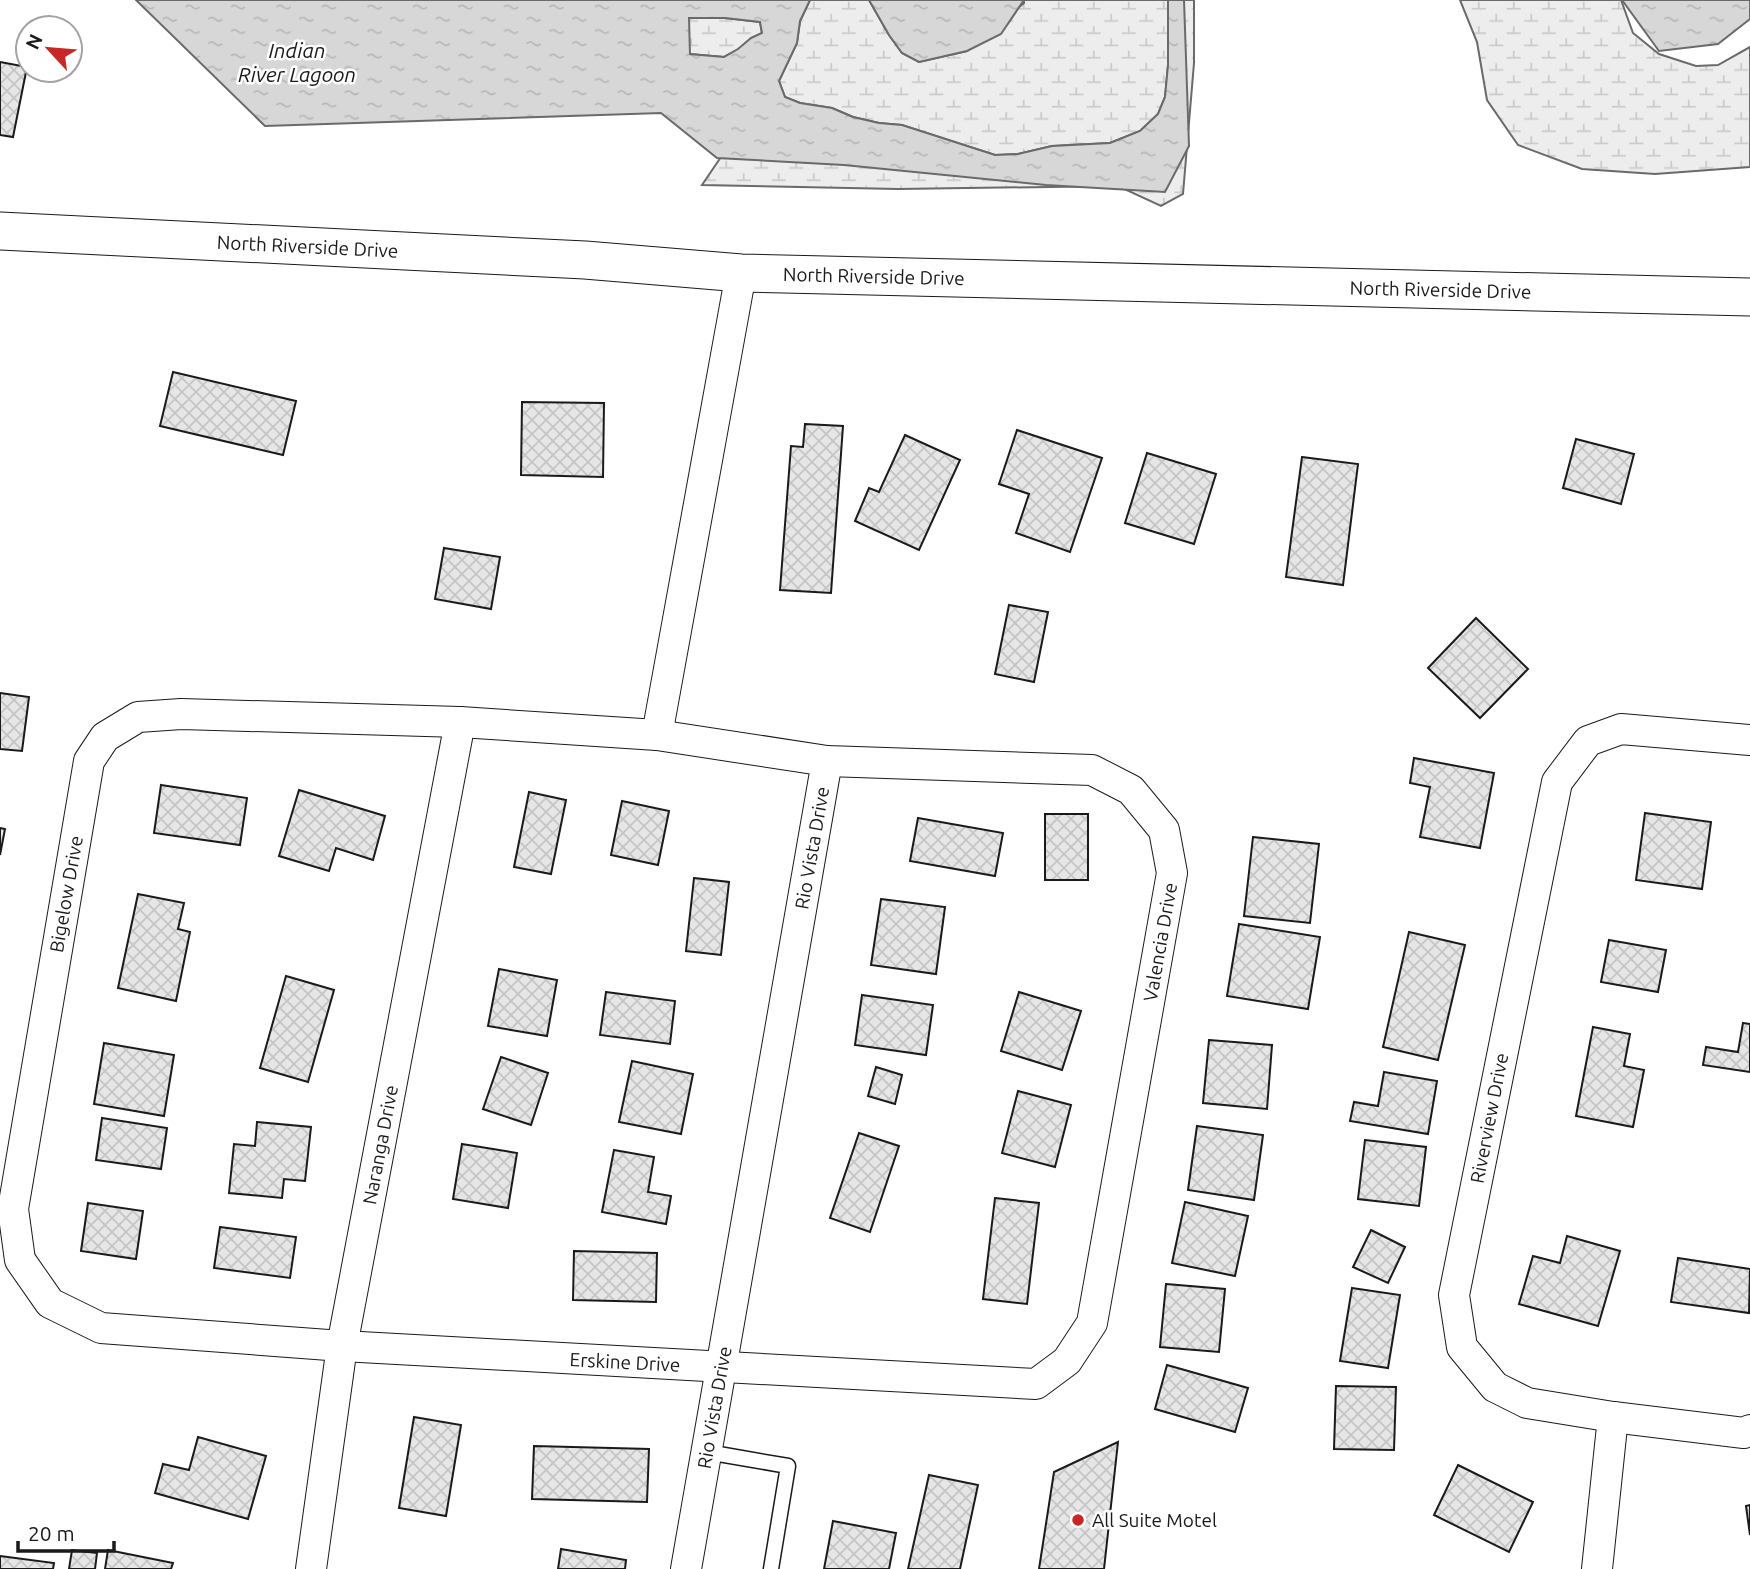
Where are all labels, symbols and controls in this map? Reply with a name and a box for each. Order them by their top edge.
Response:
north arrow [14,14,84,84]
text: N [21,30,47,53]
water label: Indian River Lagoon [238,38,356,86]
street label: North Riverside Drive [216,231,399,262]
street label: North Riverside Drive [783,263,965,289]
street label: North Riverside Drive [1349,276,1532,303]
street label: Rio Vista Drive [790,785,833,911]
street label: Bigelow Drive [45,834,87,954]
street label: Valencia Drive [1139,881,1181,1003]
street label: Riverview Drive [1466,1051,1512,1185]
street label: Naranga Drive [358,1083,402,1206]
street label: Rio Vista Drive [693,1344,736,1470]
street label: Erskine Drive [569,1348,681,1376]
place label: All Suite Motel [1092,1509,1217,1531]
scale bar [18,1510,114,1554]
marker: All Suite Motel [1070,1512,1086,1528]
text: 20 m [28,1521,75,1545]

